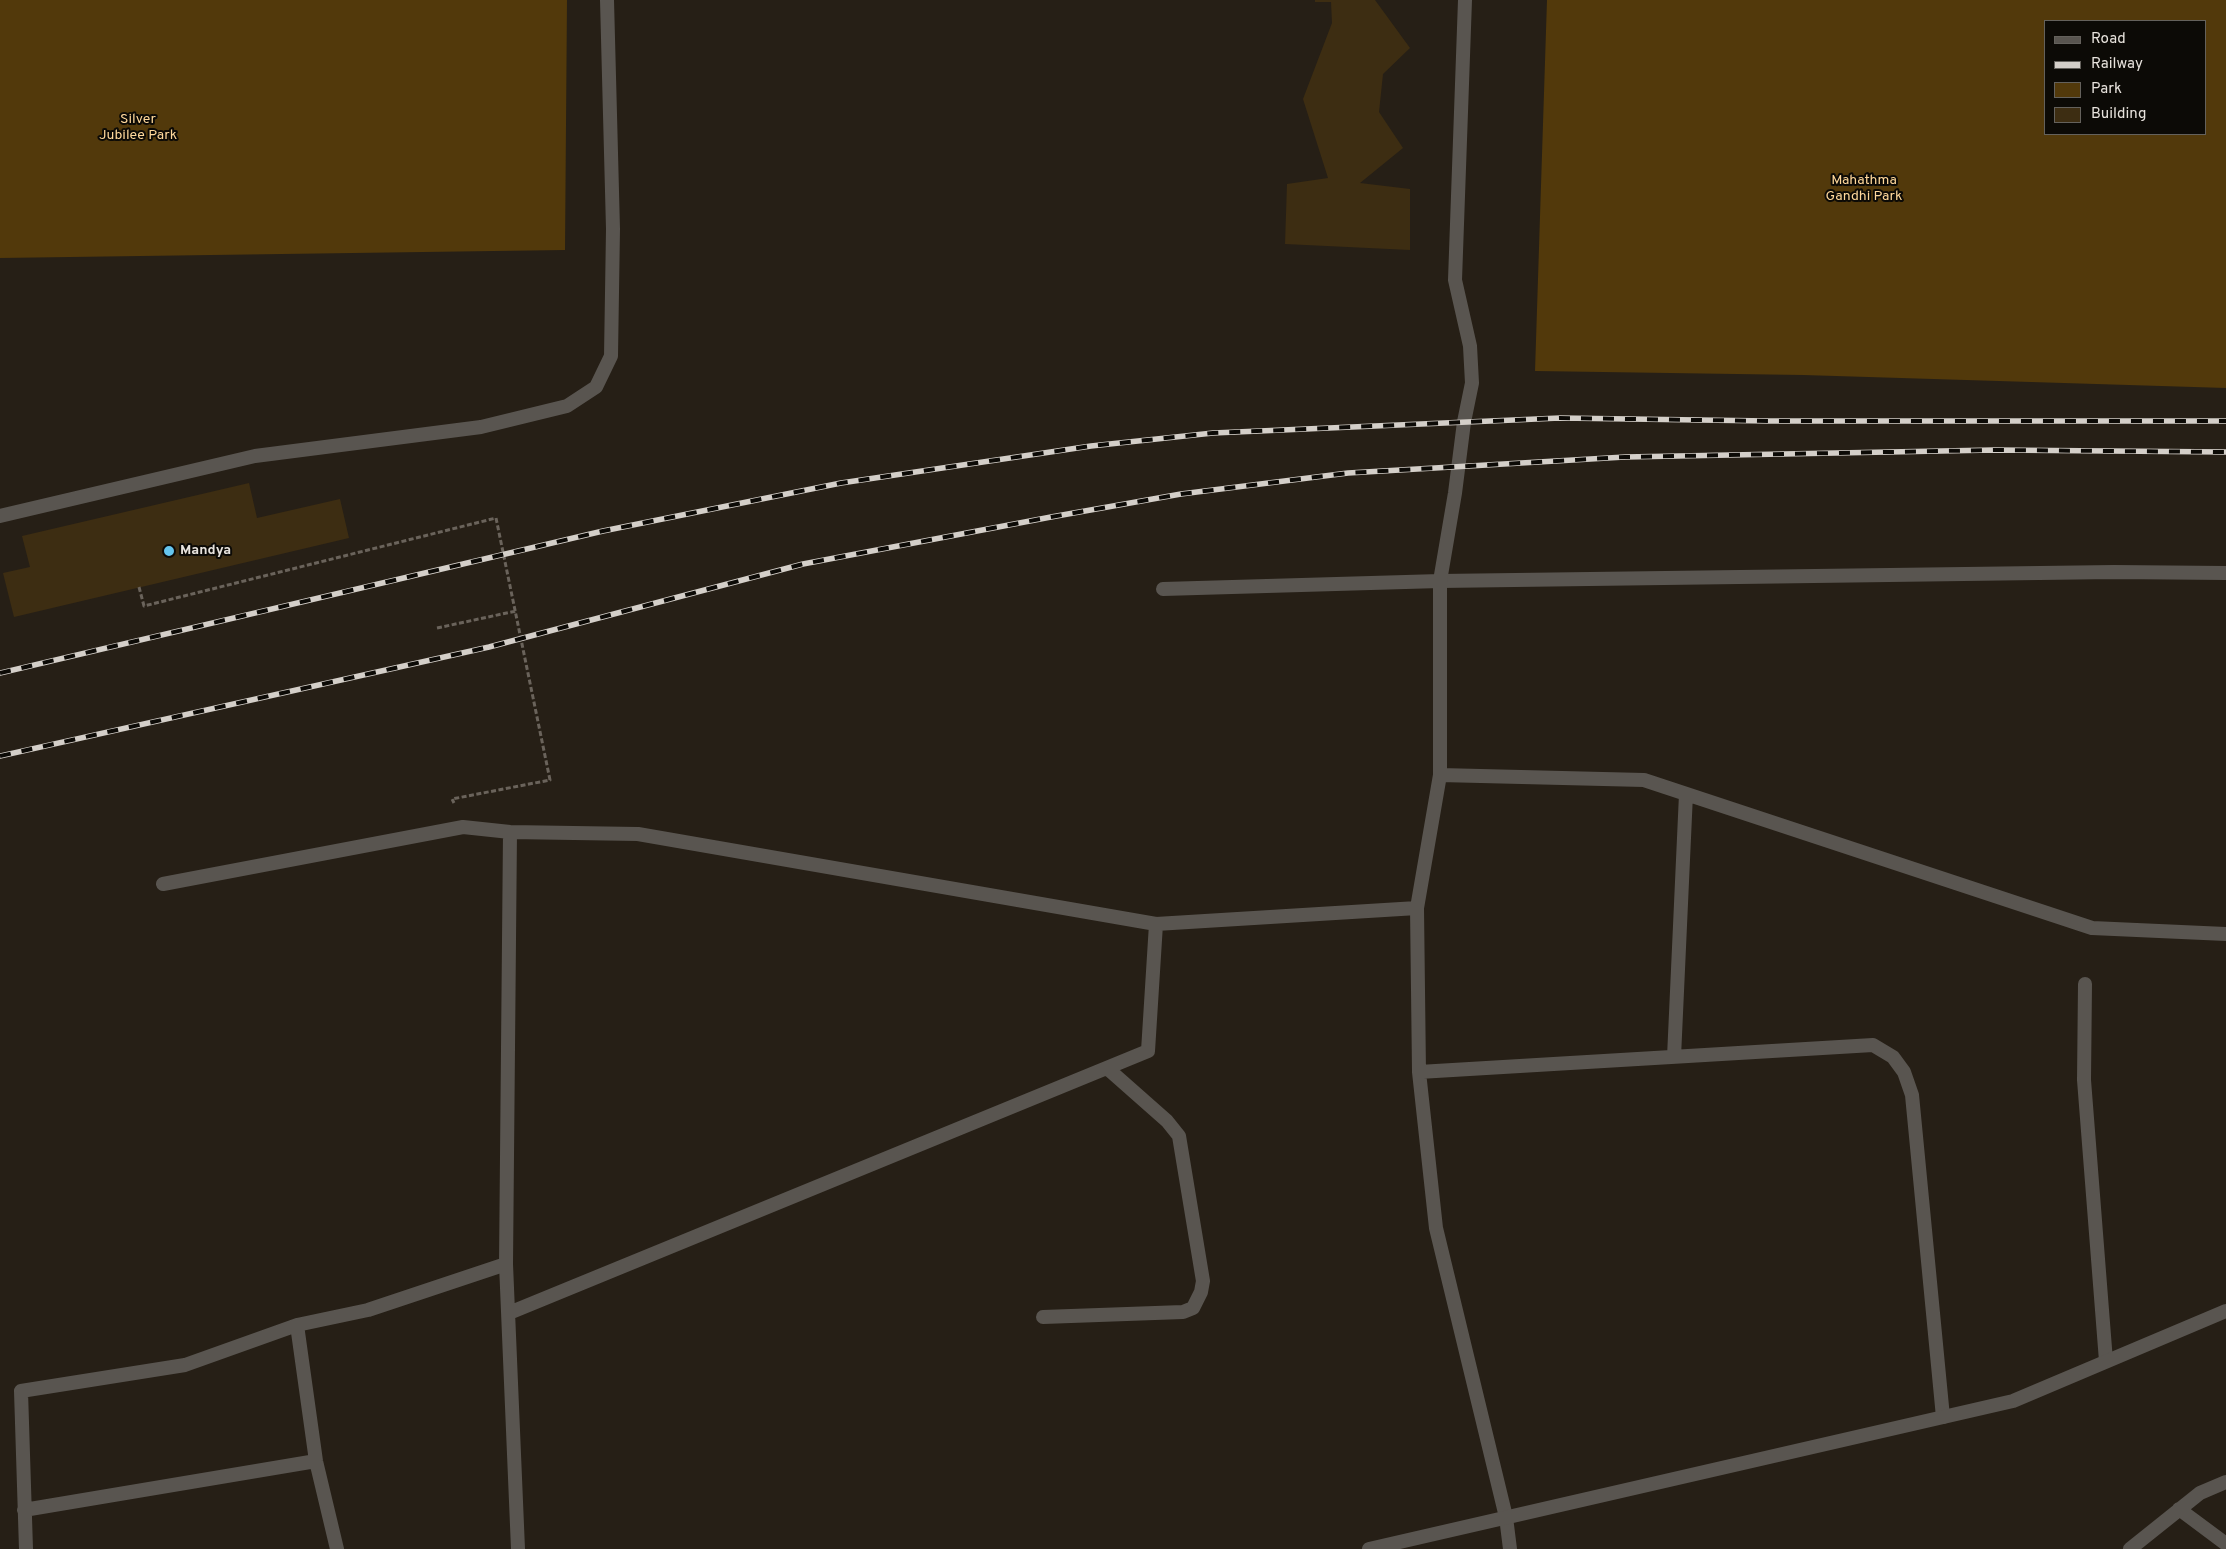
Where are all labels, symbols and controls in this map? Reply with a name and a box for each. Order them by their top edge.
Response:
legend [2044,20,2206,135]
text: Road [2091,30,2126,49]
text: Railway [2091,55,2143,74]
text: Park [2091,80,2122,99]
text: Building [2091,105,2146,124]
park label: Silver Jubilee Park [99,112,177,144]
park label: Mahathma Gandhi Park [1826,173,1902,206]
place label: Mandya [180,543,231,559]
marker: Mandya [162,544,176,558]

